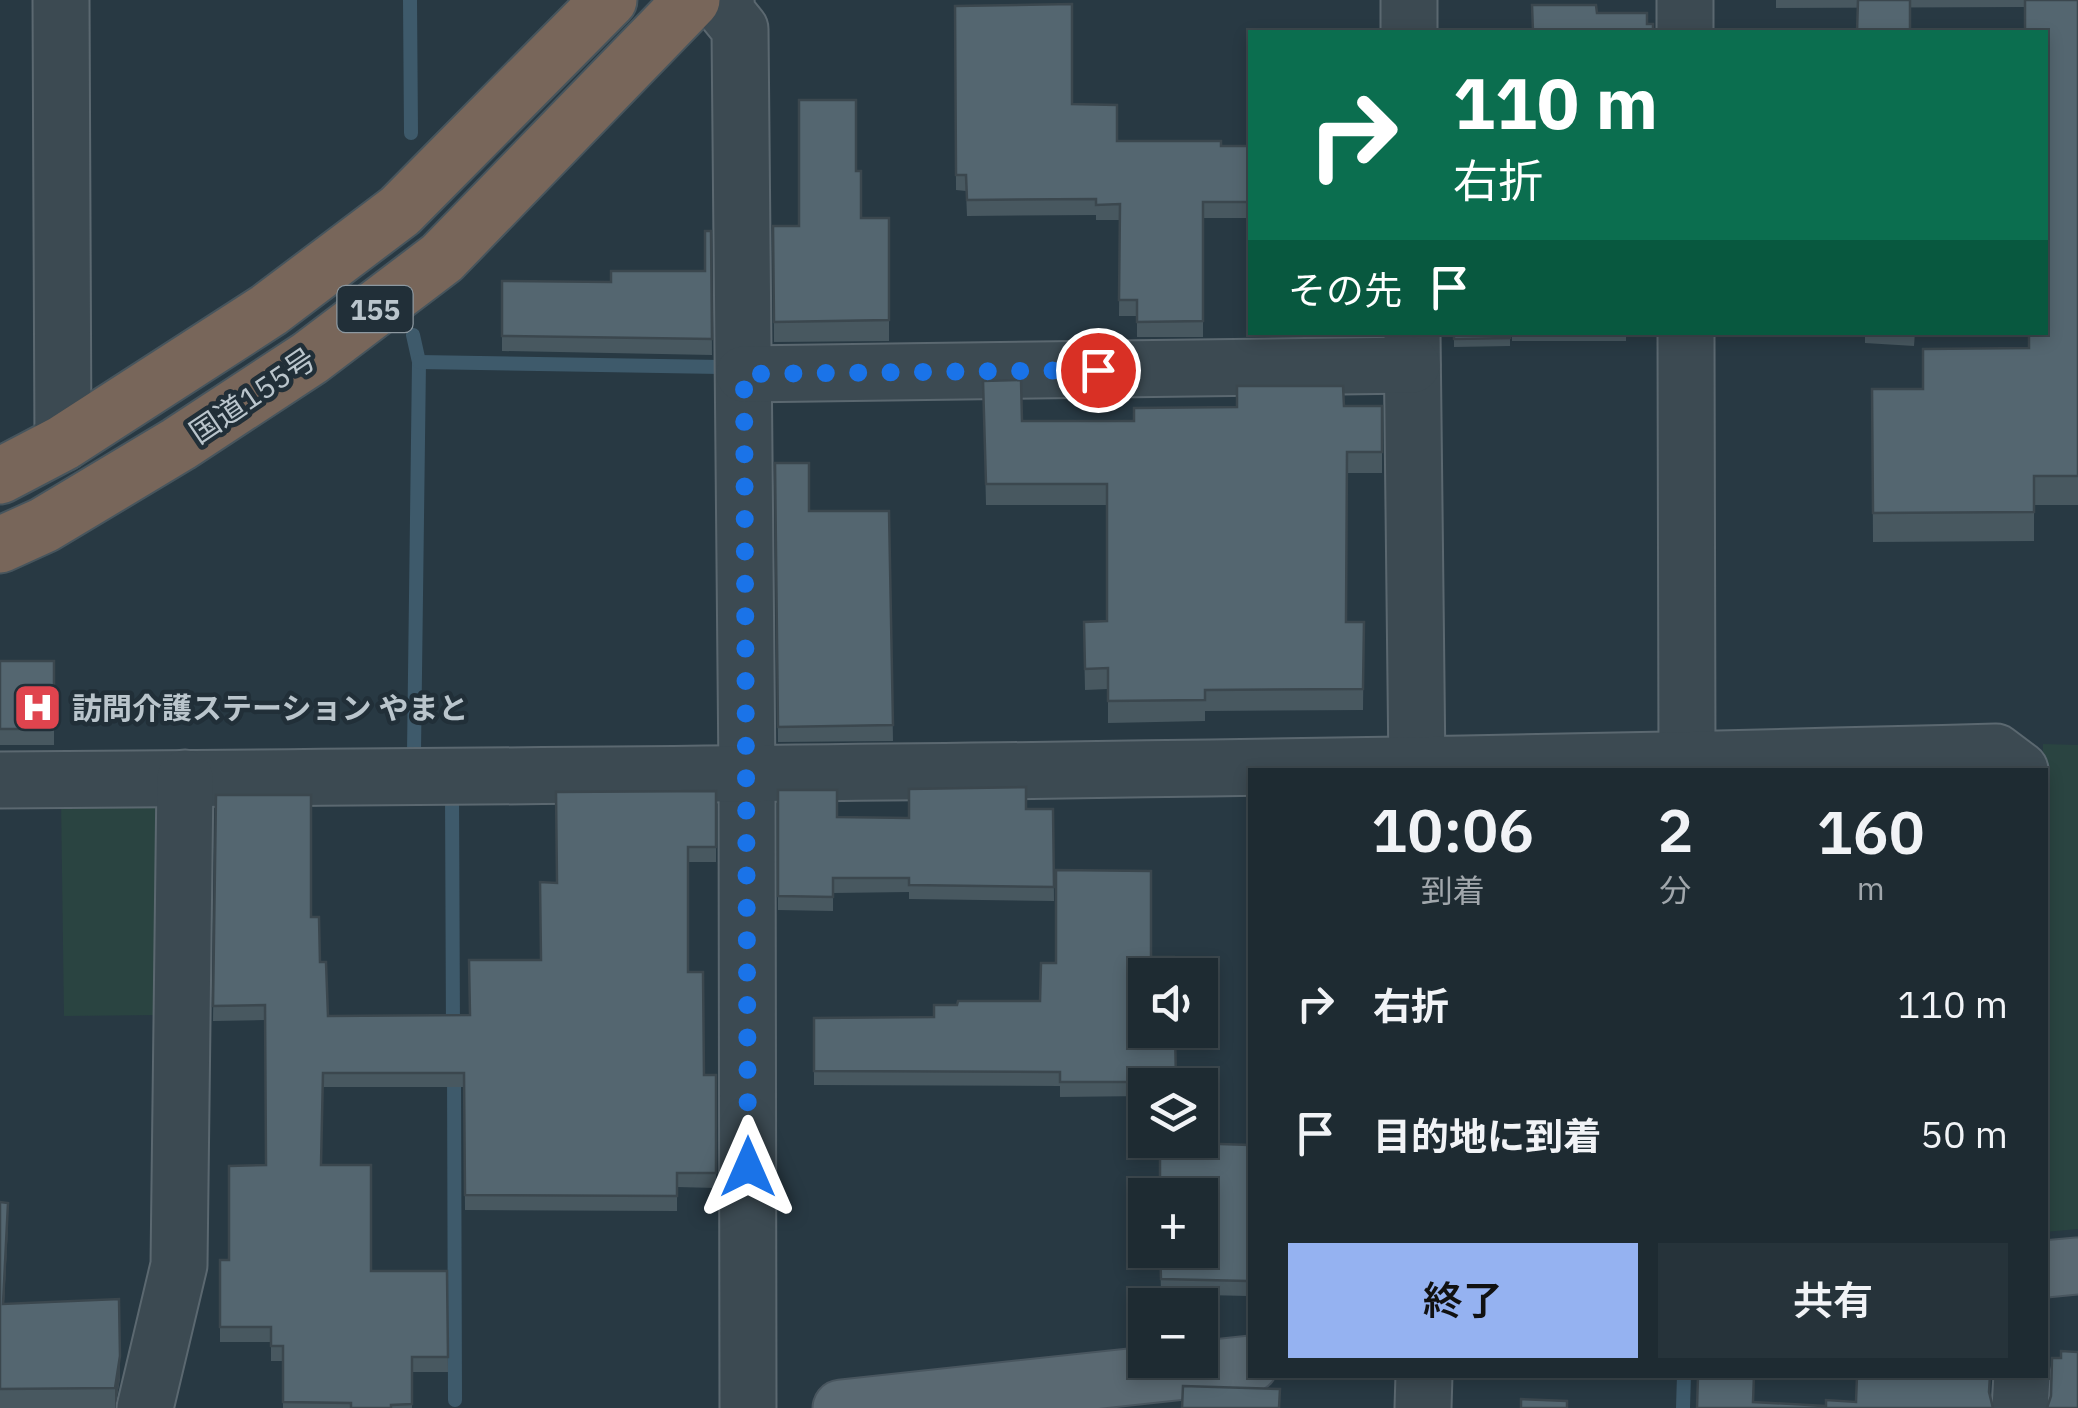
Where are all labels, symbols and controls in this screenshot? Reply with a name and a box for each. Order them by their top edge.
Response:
text: 110 m [1453,57,1658,148]
icon: right [1288,70,1418,200]
text: 右折 [1453,151,1543,209]
icon: arrive [1422,260,1477,315]
text: その先 [1288,265,1402,314]
road number: 155 [338,286,412,332]
pin [1056,328,1141,413]
street label: 国道155号 [181,339,323,451]
icon: arrive [1071,343,1126,398]
hospital icon: 訪問介護ステーション やまと [11,681,63,733]
place label: 訪問介護ステーション やまと [72,688,468,727]
text: 10:06 [1371,790,1534,869]
text: 2 [1658,790,1694,869]
text: 160 [1817,792,1925,871]
text: m [1857,867,1885,909]
text: 到着 [1421,869,1485,911]
text: 分 [1660,869,1692,911]
map controls [1128,958,1218,1378]
button: sound [1128,958,1218,1048]
icon: right [1288,976,1343,1031]
text: 110 m [1897,979,2008,1028]
text: 右折 [1373,981,1449,1030]
button: layers [1128,1068,1218,1158]
icon: arrive [1288,1106,1343,1161]
text: 50 m [1920,1109,2008,1158]
text: 目的地に到着 [1373,1111,1601,1160]
position arrow [696,1115,800,1219]
button: + [1128,1178,1218,1268]
button: 終了 [1288,1243,1638,1358]
button: 共有 [1658,1243,2008,1358]
button: − [1128,1288,1218,1378]

